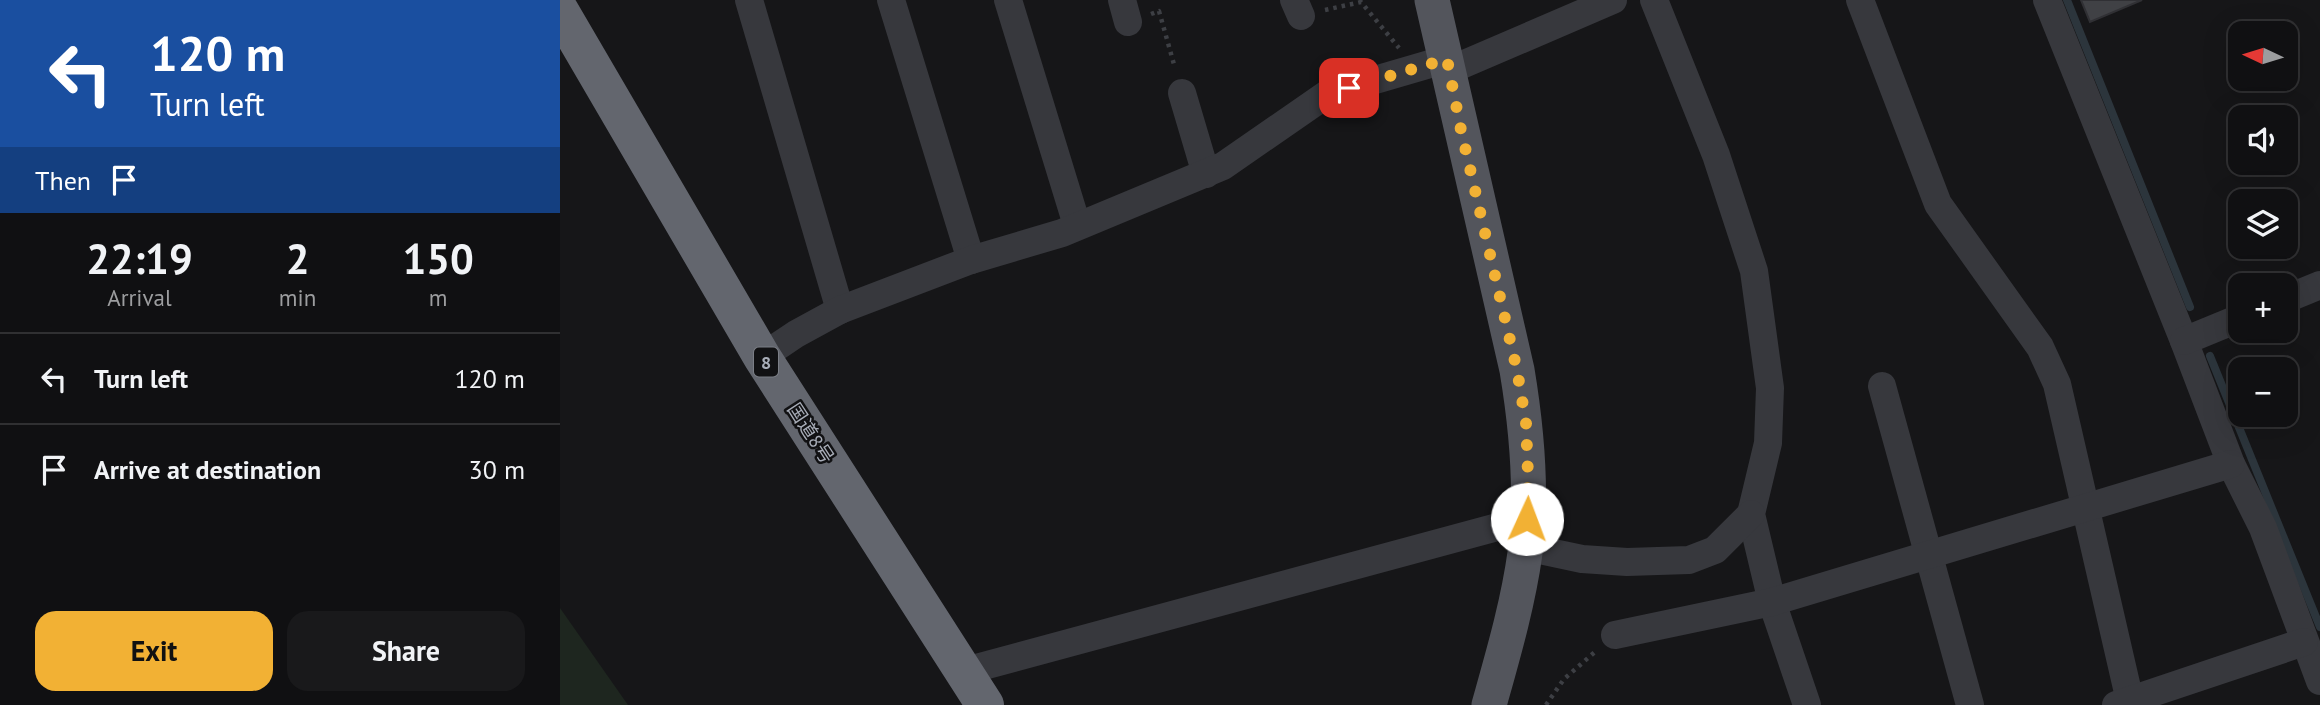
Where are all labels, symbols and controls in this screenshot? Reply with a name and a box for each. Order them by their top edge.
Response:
text: 120 m [150,21,285,85]
north arrow [2228,21,2298,91]
map controls [2228,21,2298,427]
icon: left [35,28,126,119]
pin [1319,58,1379,118]
icon: arrive [1330,69,1368,107]
text: Turn left [150,83,265,125]
button: sound [2228,105,2298,175]
icon: arrive [105,161,143,199]
text: Then [35,164,91,197]
button: layers [2228,189,2298,259]
text: 22:19 [86,231,193,286]
text: 2 [286,231,309,286]
text: 150 [402,231,474,286]
button: + [2228,273,2298,343]
text: Arrival [107,283,172,312]
text: min [279,283,316,312]
text: m [429,283,447,312]
road number: 8 [754,348,778,376]
button: − [2228,357,2298,427]
icon: left [35,360,73,398]
text: Turn left [94,362,188,395]
text: 120 m [454,362,525,395]
street label: 国道8号 [783,398,839,468]
icon: arrive [35,451,73,489]
text: Arrive at destination [94,453,321,486]
text: 30 m [469,453,525,486]
position arrow [1490,482,1564,556]
button: Exit [35,611,273,691]
button: Share [287,611,525,691]

